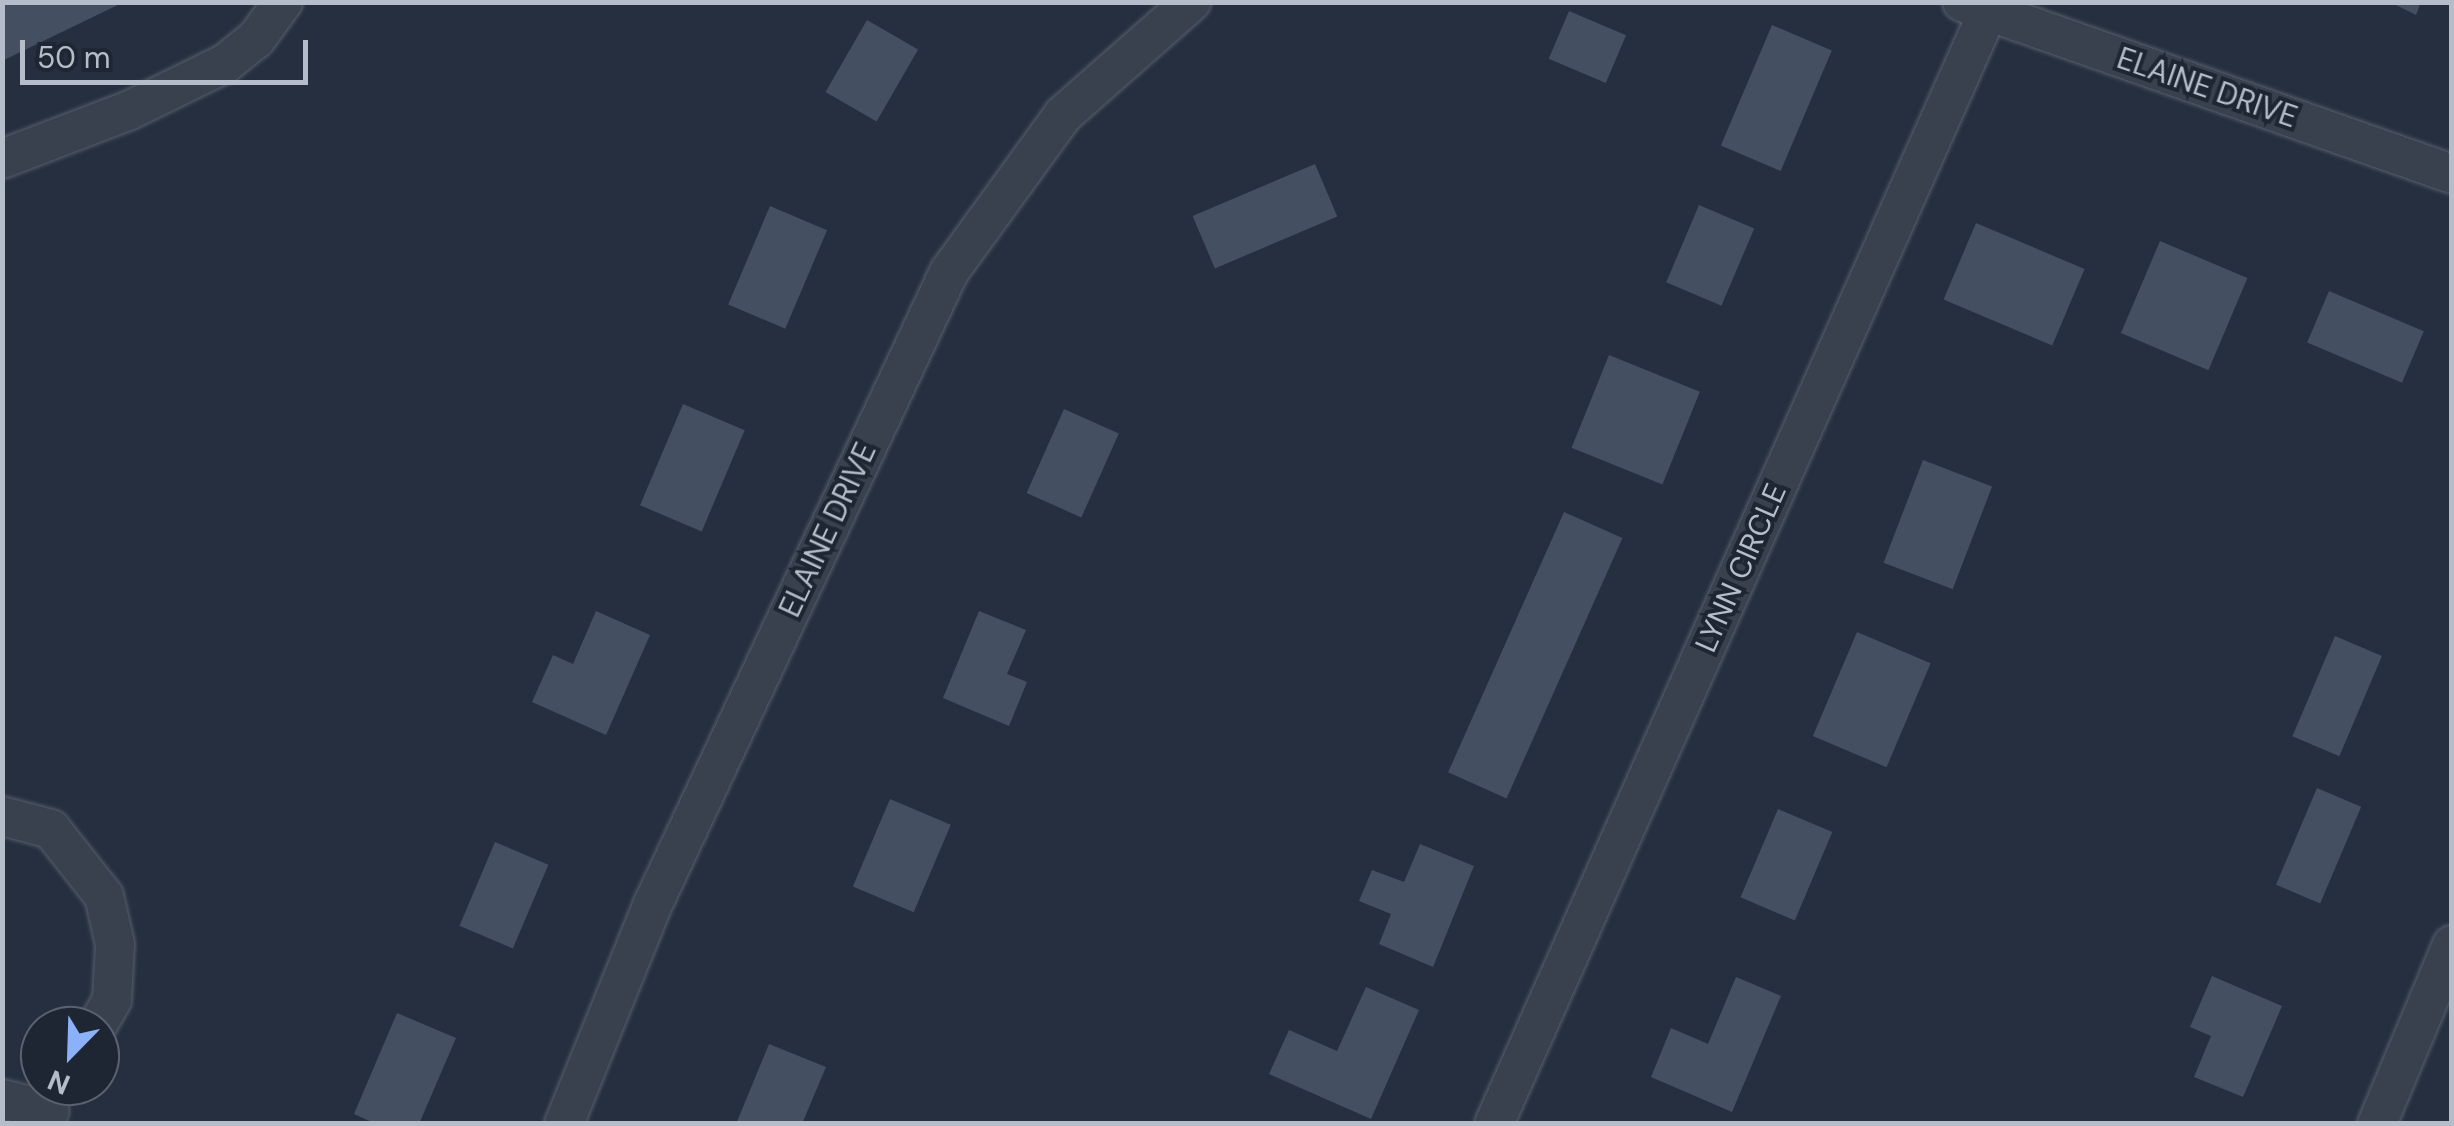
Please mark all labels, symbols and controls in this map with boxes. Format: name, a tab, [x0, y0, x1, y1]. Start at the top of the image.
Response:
scale bar	[25, 20, 312, 82]
text: 50 m	[37, 38, 111, 77]
street label: ELAINE DRIVE	[2112, 40, 2302, 136]
street label: ELAINE DRIVE	[772, 437, 884, 623]
street label: LYNN CIRCLE	[1688, 478, 1794, 658]
north arrow	[20, 1006, 120, 1106]
text: N	[42, 1061, 75, 1103]

